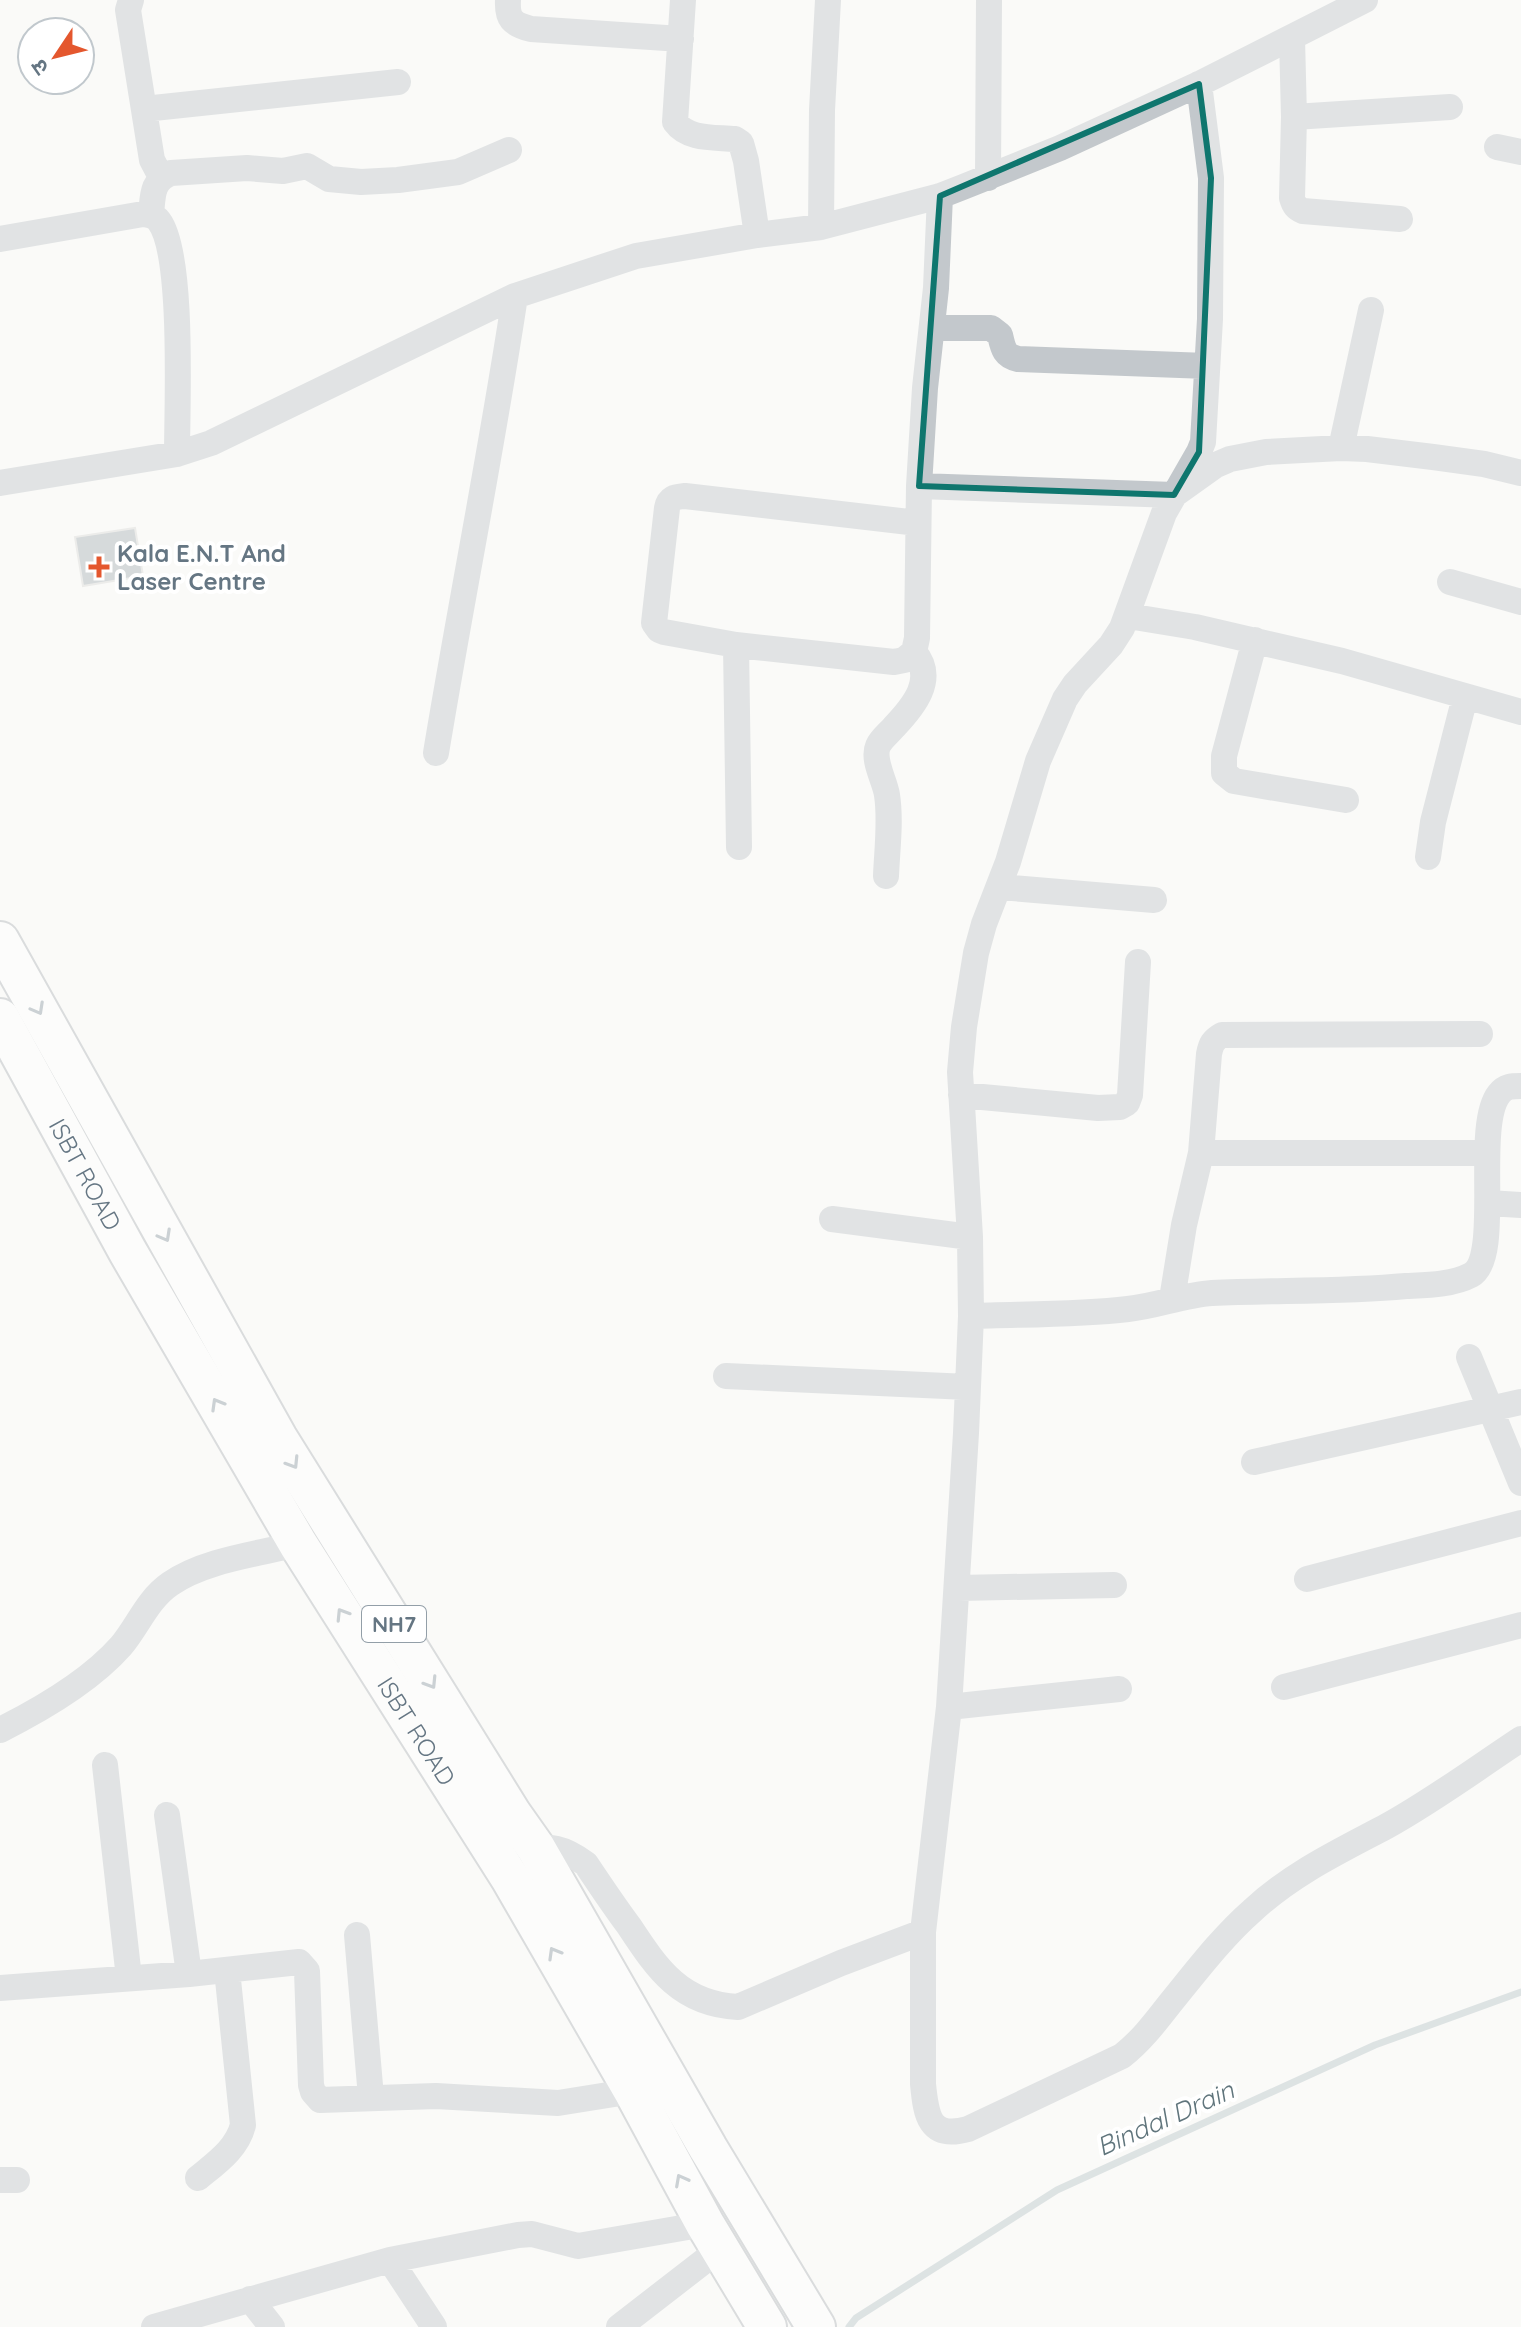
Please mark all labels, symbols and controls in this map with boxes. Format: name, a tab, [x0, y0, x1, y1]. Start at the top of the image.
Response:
north arrow	[16, 16, 96, 96]
text: उ	[24, 53, 55, 81]
place label: Kala E.N.T And Laser Centre	[117, 538, 286, 596]
marker: Kala E.N.T And Laser Centre	[88, 556, 110, 578]
one-way arrow	[28, 1001, 44, 1015]
street label: ISBT ROAD	[43, 1113, 128, 1235]
one-way arrow	[155, 1228, 171, 1242]
one-way arrow	[211, 1398, 226, 1413]
one-way arrow	[283, 1454, 299, 1469]
road number: NH7	[362, 1606, 426, 1642]
one-way arrow	[337, 1608, 352, 1622]
street label: ISBT ROAD	[371, 1671, 462, 1791]
one-way arrow	[421, 1674, 436, 1689]
one-way arrow	[548, 1947, 564, 1962]
water label: Bindal Drain	[1091, 2073, 1240, 2163]
one-way arrow	[675, 2174, 691, 2188]

